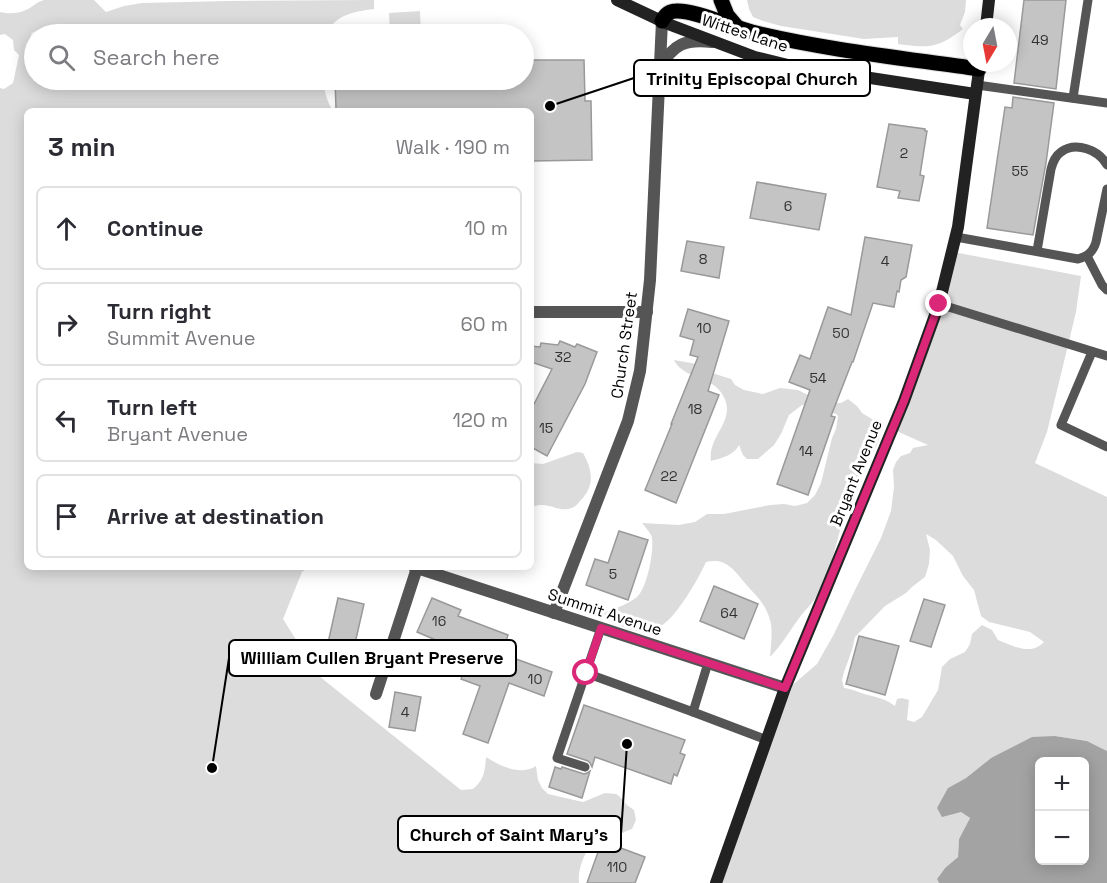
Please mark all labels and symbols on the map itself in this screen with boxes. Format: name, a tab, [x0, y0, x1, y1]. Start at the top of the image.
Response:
street label: Wittes Lane	[699, 9, 791, 57]
north arrow	[963, 18, 1017, 72]
house number: 49	[1031, 31, 1049, 49]
callout: Trinity Episcopal Church	[634, 60, 870, 96]
text: Trinity Episcopal Church	[646, 67, 858, 90]
house number: 2	[900, 144, 908, 162]
house number: 55	[1012, 162, 1028, 180]
house number: 6	[784, 197, 792, 215]
house number: 8	[699, 250, 708, 268]
house number: 4	[881, 252, 890, 270]
street label: Church Street	[606, 290, 642, 400]
route end	[925, 290, 951, 316]
house number: 10	[697, 319, 711, 337]
house number: 50	[832, 324, 850, 342]
house number: 32	[555, 348, 571, 366]
house number: 54	[809, 369, 827, 387]
house number: 18	[688, 400, 703, 418]
street label: Bryant Avenue	[825, 417, 887, 529]
house number: 15	[539, 419, 553, 437]
house number: 14	[799, 442, 814, 460]
house number: 22	[661, 467, 677, 485]
house number: 5	[609, 565, 617, 583]
street label: Summit Avenue	[545, 584, 665, 640]
house number: 64	[720, 604, 738, 622]
house number: 16	[432, 612, 446, 630]
callout: William Cullen Bryant Preserve	[229, 640, 516, 676]
text: William Cullen Bryant Preserve	[240, 646, 504, 669]
route start	[572, 659, 598, 685]
house number: 10	[528, 670, 542, 688]
house number: 4	[401, 703, 410, 721]
callout: Church of Saint Mary's	[398, 816, 621, 852]
text: Church of Saint Mary's	[410, 823, 608, 846]
house number: 110	[607, 858, 627, 876]

